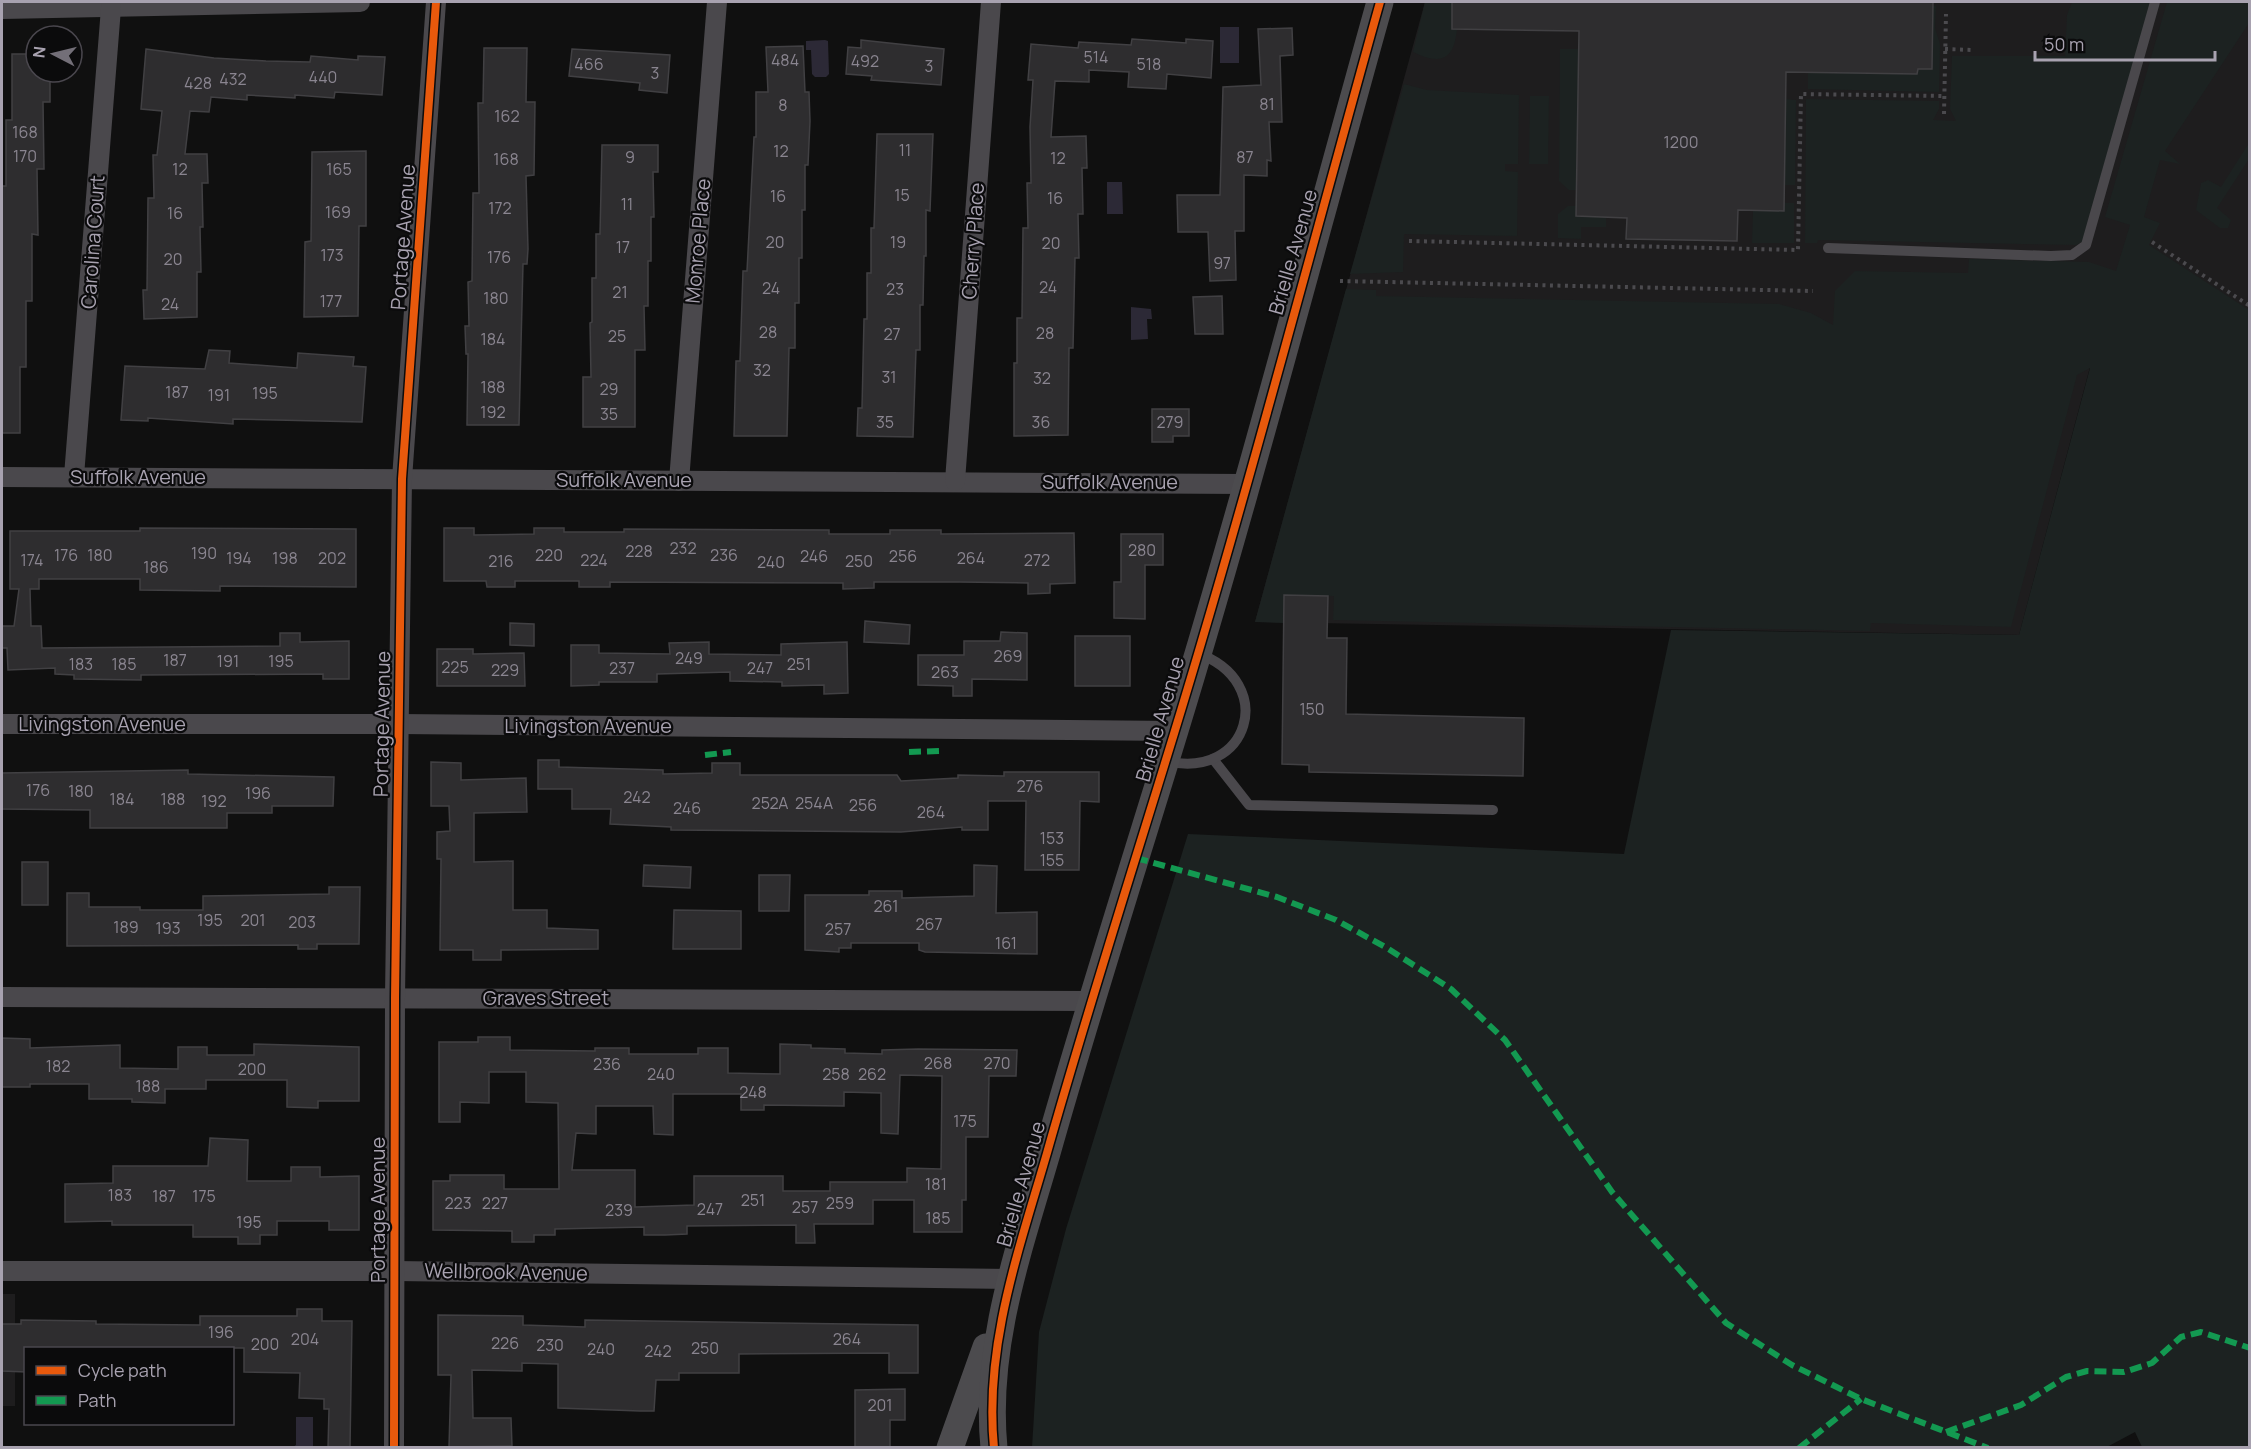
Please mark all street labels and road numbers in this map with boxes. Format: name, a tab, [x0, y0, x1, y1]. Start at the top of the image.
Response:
street label: Portage Avenue	[384, 163, 421, 311]
street label: Carolina Court	[74, 174, 111, 310]
street label: Monroe Place	[679, 177, 716, 305]
street label: Cherry Place	[955, 182, 990, 300]
street label: Brielle Avenue	[1262, 186, 1323, 318]
street label: Suffolk Avenue	[70, 463, 206, 490]
street label: Suffolk Avenue	[556, 466, 692, 493]
street label: Suffolk Avenue	[1042, 468, 1178, 495]
street label: Portage Avenue	[367, 651, 396, 797]
street label: Brielle Avenue	[1129, 653, 1190, 785]
street label: Livingston Avenue	[18, 710, 186, 737]
street label: Livingston Avenue	[504, 712, 672, 739]
street label: Graves Street	[483, 984, 609, 1011]
street label: Brielle Avenue	[990, 1118, 1051, 1250]
street label: Portage Avenue	[364, 1137, 391, 1283]
street label: Wellbrook Avenue	[424, 1257, 588, 1286]

